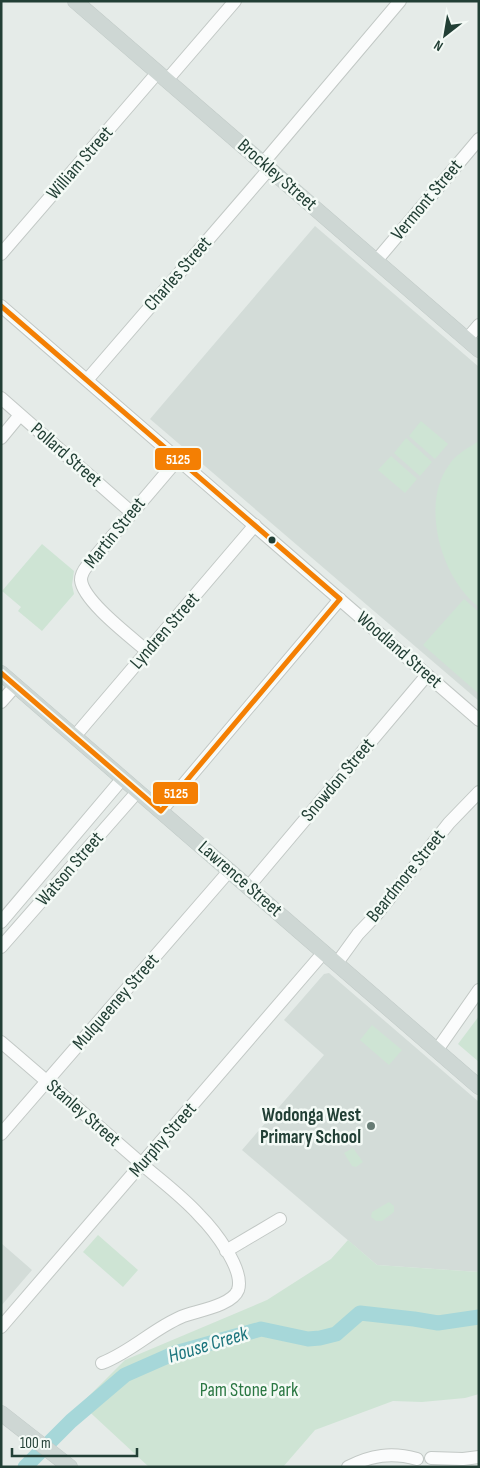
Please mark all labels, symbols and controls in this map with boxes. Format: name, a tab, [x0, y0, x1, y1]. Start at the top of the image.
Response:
north arrow	[420, 10, 470, 60]
text: N	[431, 37, 446, 55]
street label: William Street	[42, 122, 118, 204]
street label: Brockley Street	[233, 134, 322, 216]
street label: Vermont Street	[387, 155, 468, 245]
street label: Charles Street	[139, 232, 217, 316]
street label: Pollard Street	[26, 418, 106, 492]
line badge: 5125	[154, 447, 202, 471]
text: 5125	[166, 451, 190, 468]
street label: Martin Street	[79, 493, 151, 573]
unlabelled marker	[267, 535, 277, 545]
street label: Lyndren Street	[125, 588, 205, 674]
street label: Woodland Street	[352, 607, 447, 694]
street label: Snowdon Street	[296, 733, 380, 826]
line badge: 5125	[152, 781, 199, 805]
text: 5125	[164, 785, 188, 802]
street label: Beardmore Street	[362, 825, 450, 927]
street label: Watson Street	[32, 827, 109, 911]
street label: Lawrence Street	[193, 836, 287, 922]
street label: Mulqueeney Street	[68, 949, 164, 1055]
street label: Stanley Street	[41, 1075, 125, 1152]
street label: Murphy Street	[124, 1098, 202, 1182]
place label: Wodonga West Primary School	[260, 1104, 361, 1149]
marker: Wodonga West Primary School	[365, 1120, 377, 1132]
water label: House Creek	[165, 1321, 251, 1368]
park label: Pam Stone Park	[200, 1379, 299, 1402]
scale bar	[12, 1426, 138, 1458]
text: 100 m	[20, 1434, 51, 1453]

